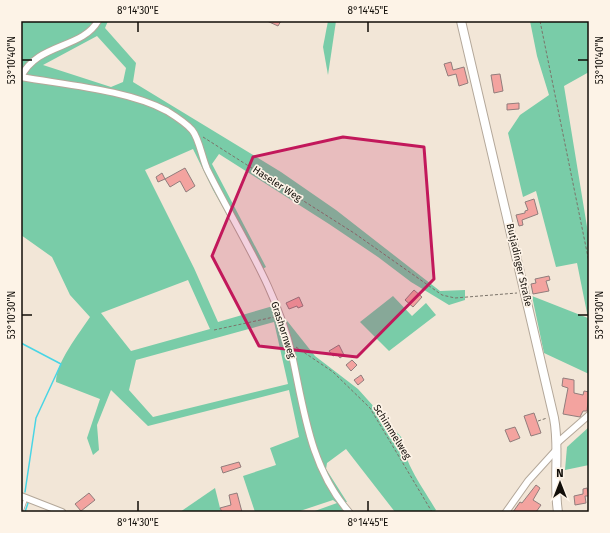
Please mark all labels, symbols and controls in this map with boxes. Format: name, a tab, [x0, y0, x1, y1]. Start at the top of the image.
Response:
text: 8°14'30"E	[117, 5, 159, 17]
text: 8°14'45"E	[348, 5, 388, 17]
text: 53°10'40"N	[6, 36, 18, 84]
text: 53°10'40"N	[594, 36, 606, 84]
street label: Haseler Weg	[250, 164, 304, 205]
street label: Butjadinger Straße	[504, 222, 534, 308]
text: 53°10'30"N	[6, 291, 18, 339]
text: 53°10'30"N	[594, 291, 606, 339]
street label: Grashornweg	[268, 300, 298, 361]
street label: Schimmelweg	[370, 402, 414, 462]
north arrow	[540, 463, 580, 503]
text: N	[556, 467, 564, 480]
text: 8°14'30"E	[117, 517, 159, 529]
text: 8°14'45"E	[348, 517, 388, 529]

